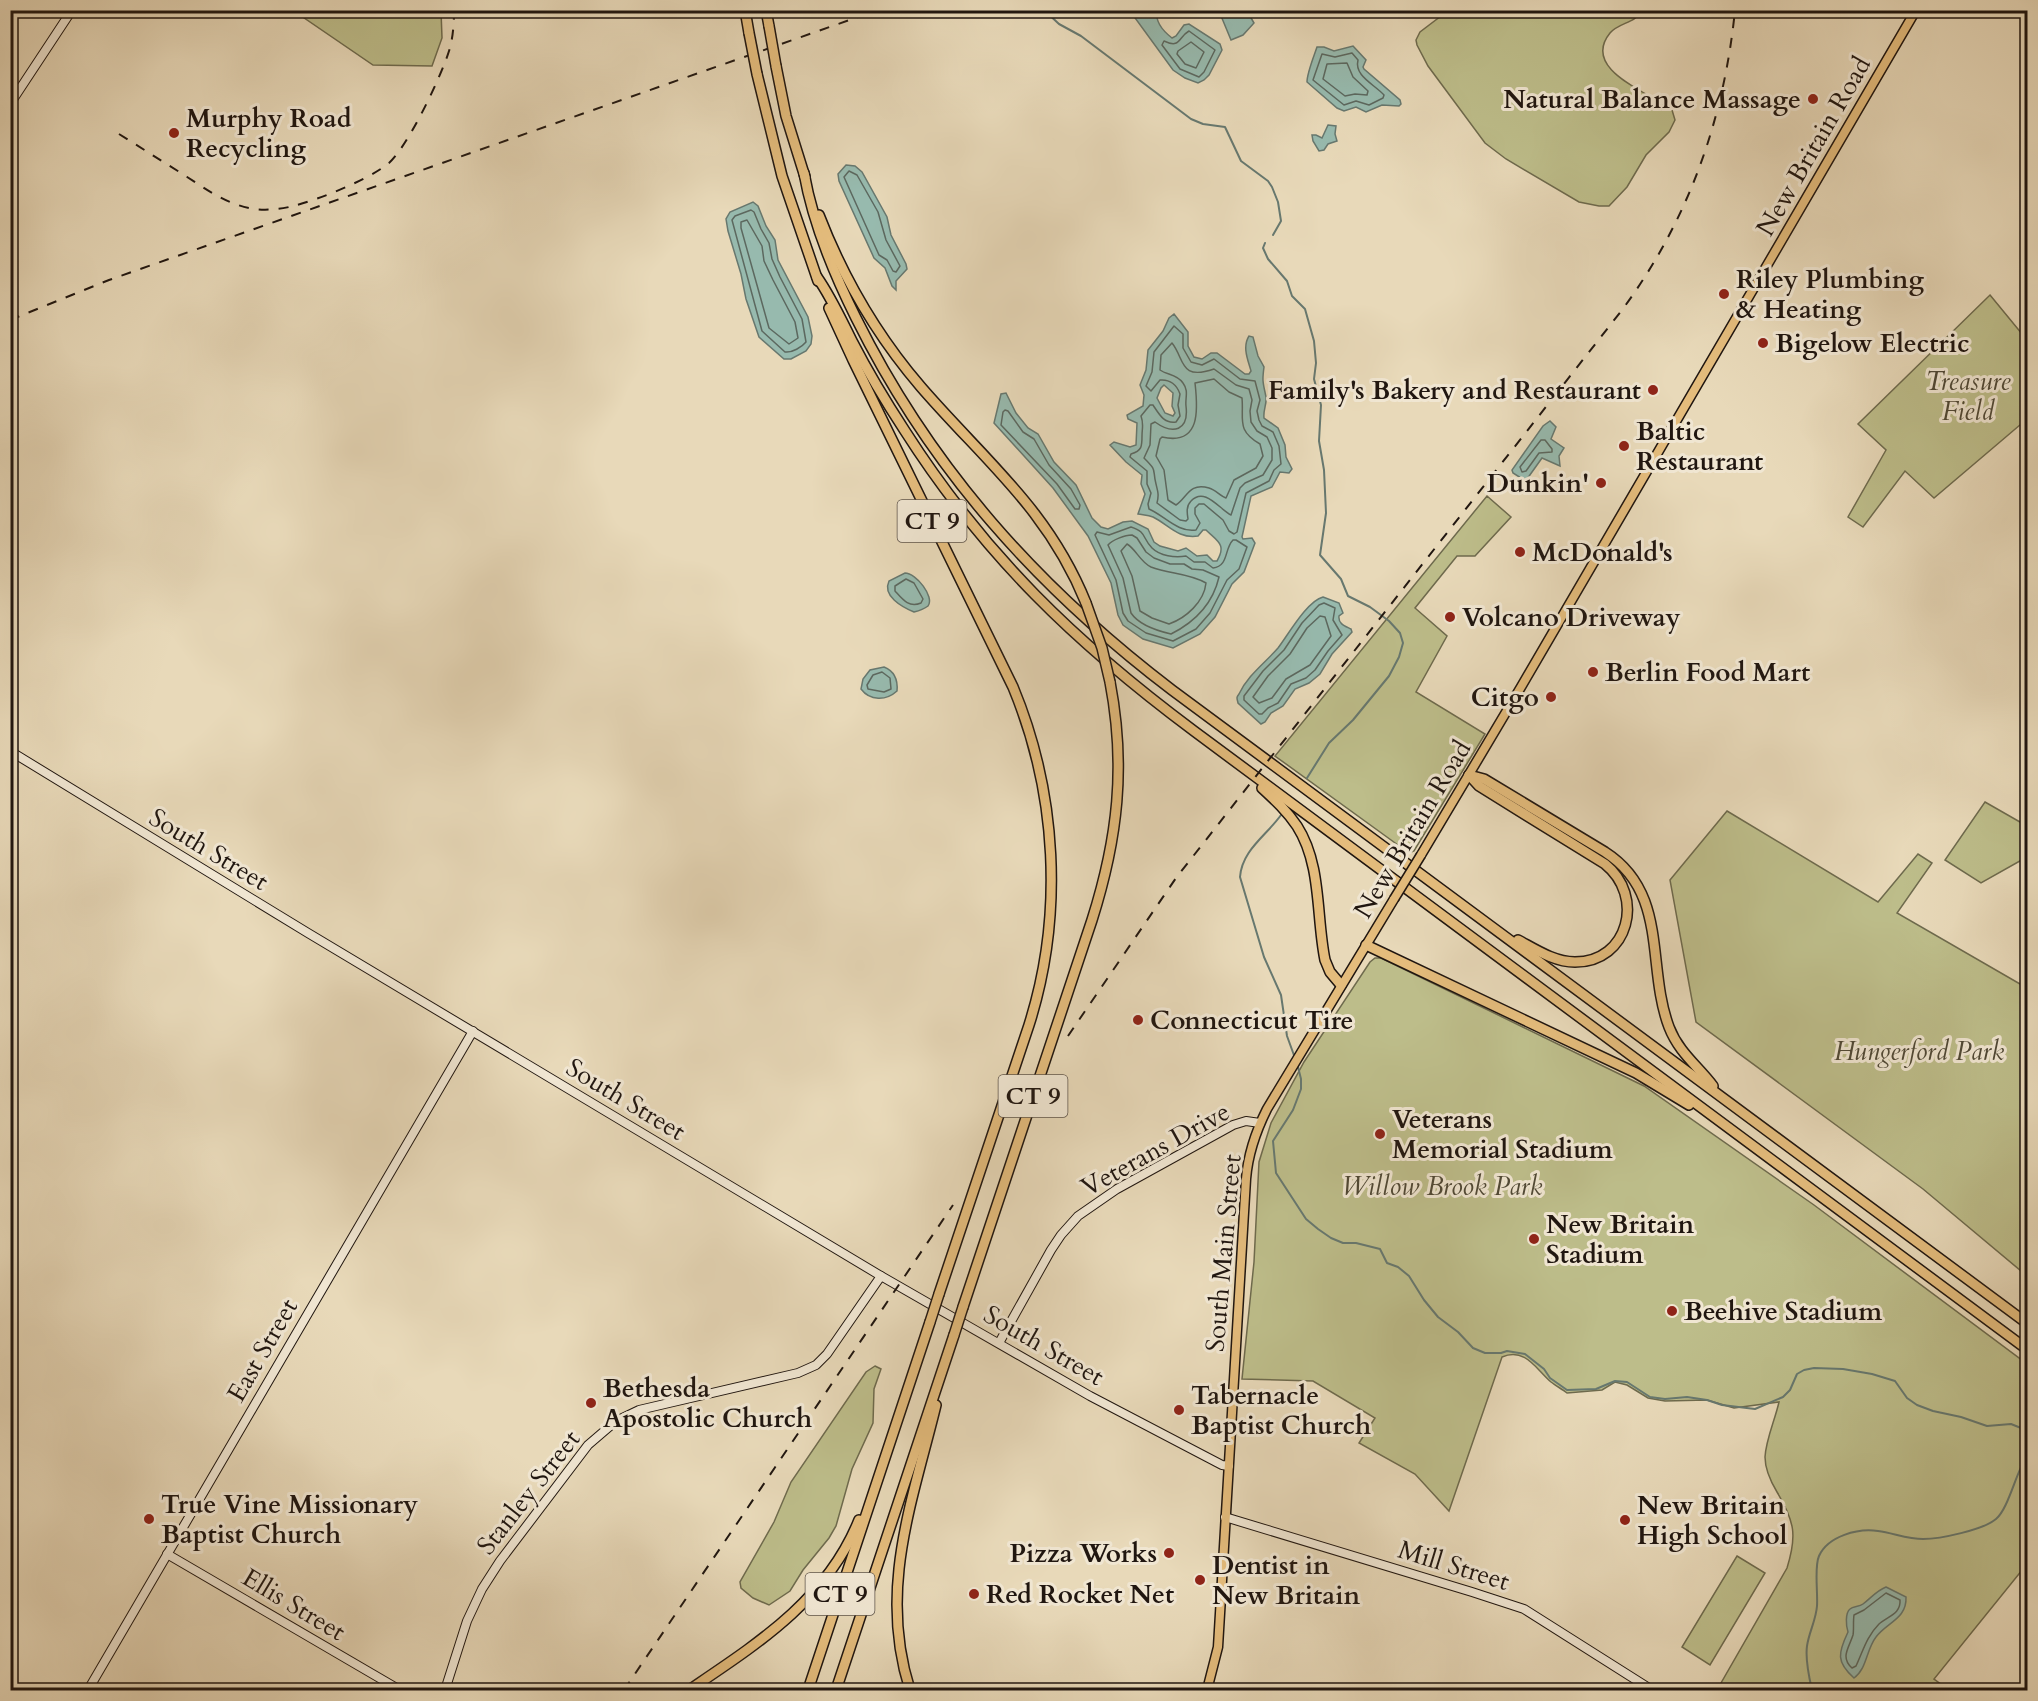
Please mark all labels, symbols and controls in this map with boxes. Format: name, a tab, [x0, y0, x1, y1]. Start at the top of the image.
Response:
street label: New Britain Road	[1748, 50, 1879, 242]
place label: Natural Balance Massage	[1503, 82, 1801, 117]
marker: Natural Balance Massage	[1806, 92, 1820, 106]
place label: Murphy Road Recycling	[186, 101, 352, 166]
marker: Murphy Road Recycling	[167, 126, 181, 140]
place label: Riley Plumbing & Heating	[1736, 262, 1925, 327]
marker: Riley Plumbing & Heating	[1717, 287, 1731, 301]
place label: Bigelow Electric	[1775, 326, 1970, 361]
marker: Bigelow Electric	[1756, 336, 1770, 350]
park label: Treasure Field	[1926, 364, 2011, 429]
place label: Family's Bakery and Restaurant	[1268, 373, 1641, 408]
marker: Family's Bakery and Restaurant	[1646, 383, 1660, 397]
place label: Baltic Restaurant	[1636, 414, 1763, 479]
marker: Baltic Restaurant	[1617, 439, 1631, 453]
place label: Dunkin'	[1487, 466, 1589, 501]
marker: Dunkin'	[1594, 476, 1608, 490]
road number: CT 9	[898, 500, 966, 542]
place label: McDonald's	[1532, 535, 1673, 570]
marker: McDonald's	[1513, 545, 1527, 559]
place label: Volcano Driveway	[1462, 600, 1681, 635]
marker: Volcano Driveway	[1443, 610, 1457, 624]
place label: Berlin Food Mart	[1605, 655, 1810, 690]
marker: Berlin Food Mart	[1586, 665, 1600, 679]
place label: Citgo	[1471, 680, 1539, 715]
marker: Citgo	[1544, 690, 1558, 704]
street label: New Britain Road	[1345, 734, 1480, 925]
street label: South Street	[143, 800, 275, 899]
place label: Connecticut Tire	[1150, 1003, 1353, 1038]
marker: Connecticut Tire	[1131, 1013, 1145, 1027]
park label: Hungerford Park	[1834, 1034, 2004, 1069]
street label: South Street	[560, 1050, 692, 1149]
road number: CT 9	[998, 1075, 1068, 1117]
street label: Veterans Drive	[1075, 1094, 1236, 1205]
place label: Veterans Memorial Stadium	[1392, 1102, 1613, 1167]
marker: Veterans Memorial Stadium	[1373, 1127, 1387, 1141]
street label: South Main Street	[1197, 1153, 1250, 1353]
park label: Willow Brook Park	[1342, 1169, 1542, 1204]
place label: New Britain Stadium	[1546, 1207, 1694, 1272]
marker: New Britain Stadium	[1527, 1232, 1541, 1246]
street label: East Street	[219, 1292, 306, 1408]
place label: Beehive Stadium	[1684, 1294, 1882, 1329]
street label: South Street	[977, 1297, 1110, 1394]
marker: Beehive Stadium	[1665, 1304, 1679, 1318]
place label: Bethesda Apostolic Church	[603, 1371, 812, 1436]
place label: Tabernacle Baptist Church	[1191, 1378, 1371, 1443]
marker: Bethesda Apostolic Church	[584, 1396, 598, 1410]
marker: Tabernacle Baptist Church	[1172, 1403, 1186, 1417]
street label: Stanley Street	[469, 1423, 588, 1562]
place label: True Vine Missionary Baptist Church	[161, 1487, 418, 1552]
place label: New Britain High School	[1637, 1488, 1788, 1553]
marker: True Vine Missionary Baptist Church	[142, 1512, 156, 1526]
marker: New Britain High School	[1618, 1513, 1632, 1527]
street label: Mill Street	[1394, 1532, 1514, 1599]
place label: Pizza Works	[1010, 1536, 1157, 1571]
marker: Pizza Works	[1162, 1546, 1176, 1560]
place label: Dentist in New Britain	[1212, 1548, 1360, 1613]
street label: Ellis Street	[236, 1560, 352, 1649]
road number: CT 9	[806, 1573, 874, 1615]
marker: Dentist in New Britain	[1193, 1573, 1207, 1587]
place label: Red Rocket Net	[986, 1577, 1174, 1612]
marker: Red Rocket Net	[967, 1587, 981, 1601]

